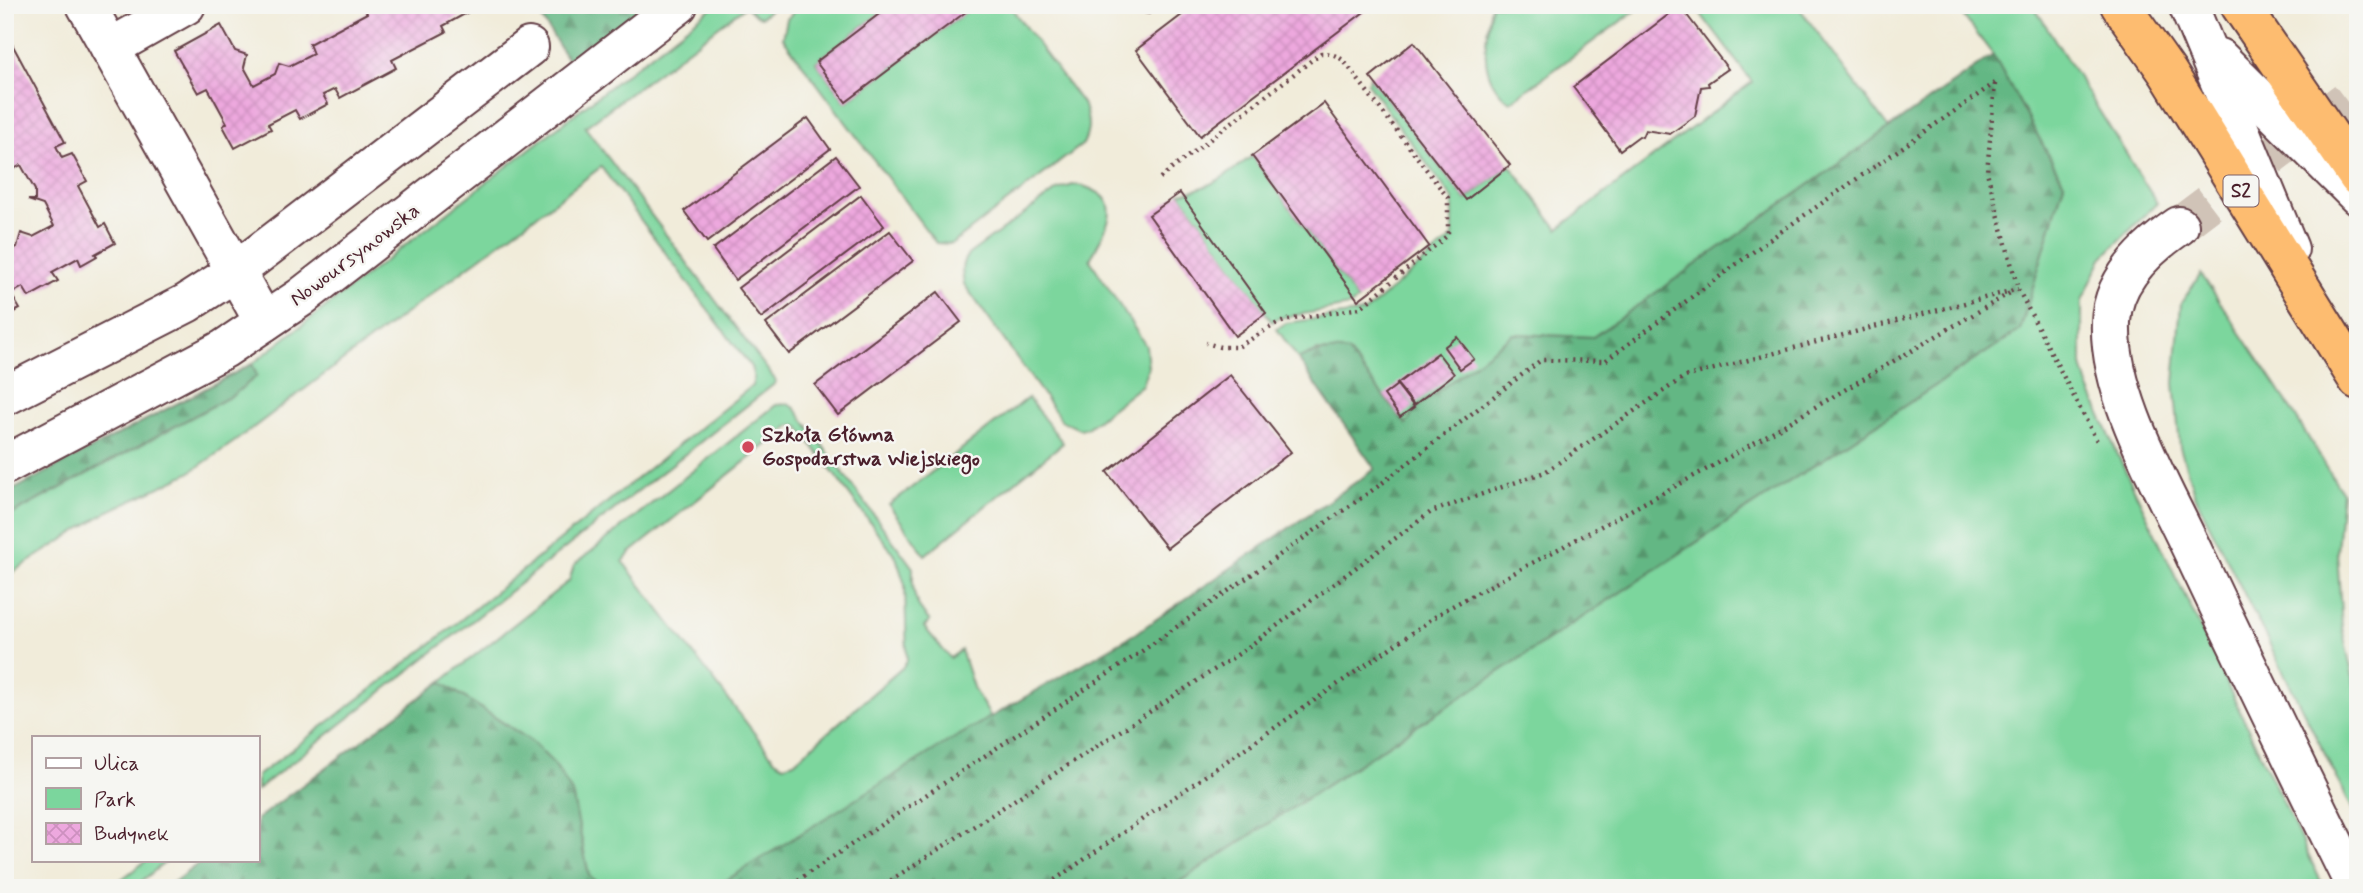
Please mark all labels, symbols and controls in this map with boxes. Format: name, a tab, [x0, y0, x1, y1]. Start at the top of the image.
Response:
road number: S2	[2224, 176, 2258, 206]
street label: Nowoursynowska	[284, 197, 426, 313]
place label: Szkoła Główna Gospodarstwa Wiejskiego	[762, 421, 980, 475]
marker: Szkoła Główna Gospodarstwa Wiejskiego	[740, 439, 756, 455]
legend	[32, 736, 259, 862]
text: Ulica	[94, 750, 139, 778]
text: Park	[94, 786, 136, 814]
text: Budynek	[94, 820, 169, 848]

